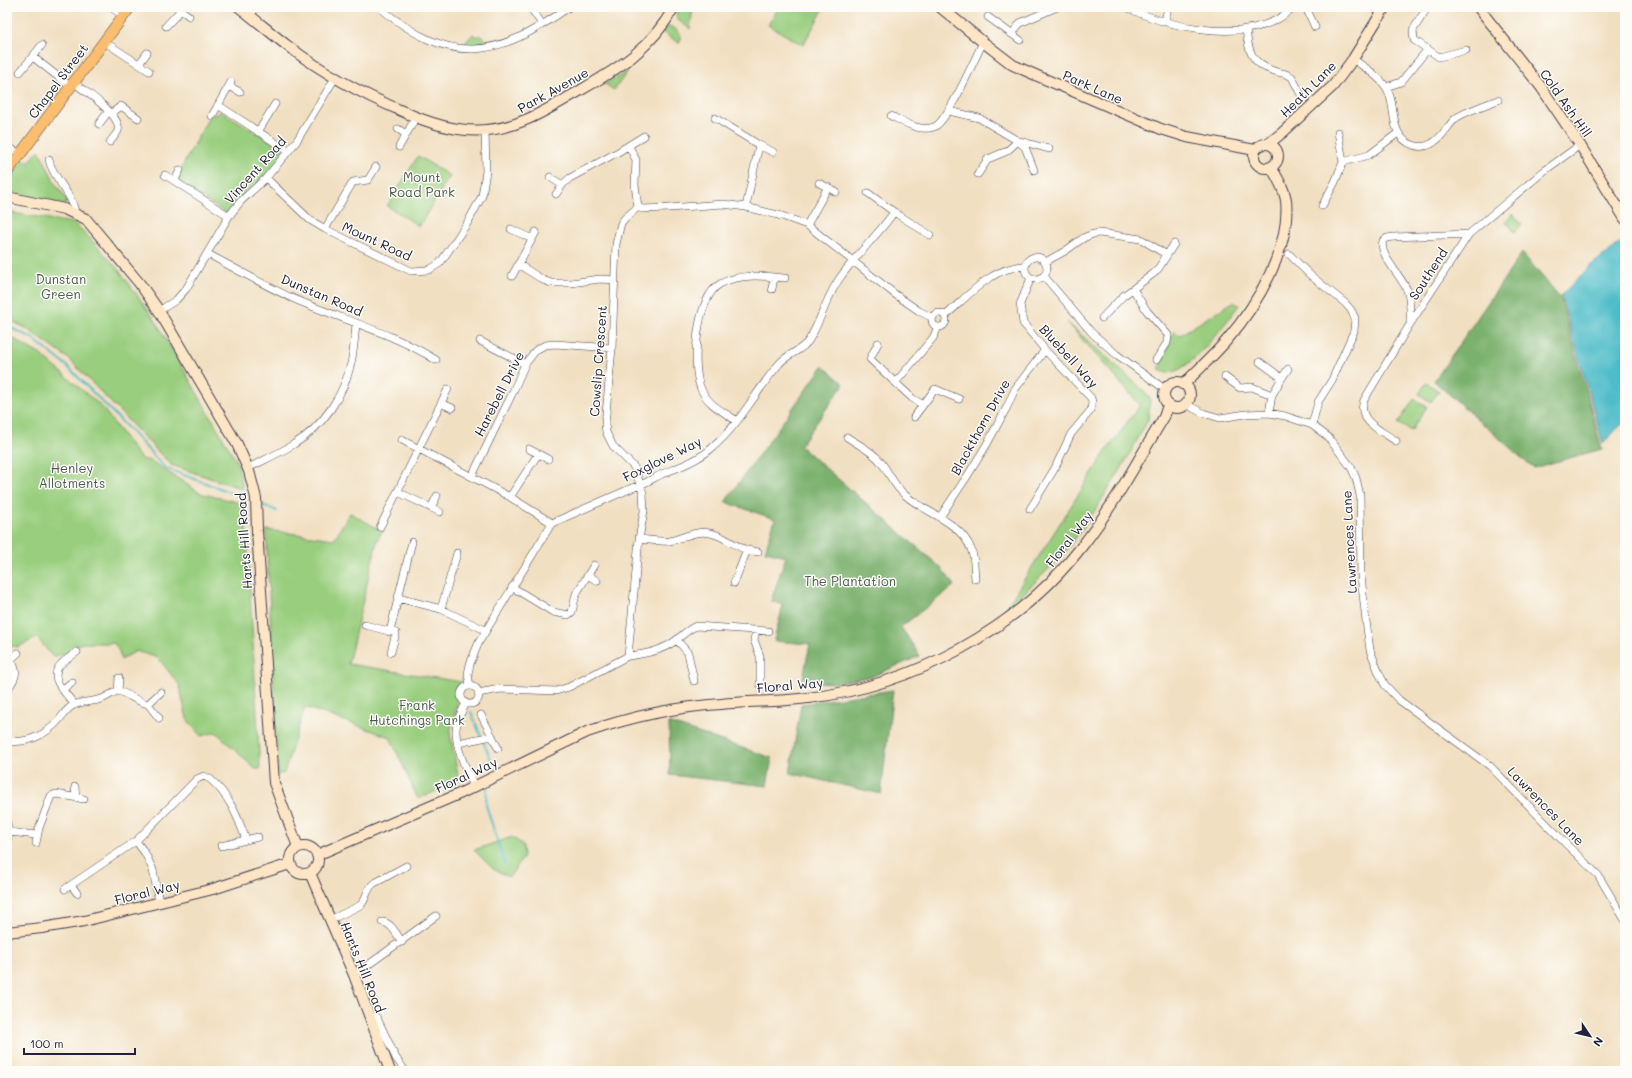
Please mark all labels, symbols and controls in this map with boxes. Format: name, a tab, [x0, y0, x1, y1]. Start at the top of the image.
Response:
street label: Chapel Street	[24, 40, 92, 122]
street label: Heath Lane	[1276, 57, 1339, 120]
street label: Park Avenue	[514, 63, 591, 116]
street label: Cold Ash Hill	[1537, 65, 1596, 140]
street label: Park Lane	[1061, 66, 1126, 107]
street label: Vincent Road	[220, 133, 289, 207]
park label: Mount Road Park	[389, 168, 455, 200]
street label: Mount Road	[340, 217, 415, 264]
street label: Southend	[1404, 244, 1451, 303]
park label: Dunstan Green	[36, 270, 86, 302]
street label: Dunstan Road	[279, 270, 366, 319]
street label: Cowslip Crescent	[585, 304, 610, 417]
street label: Bluebell Way	[1036, 320, 1103, 391]
street label: Harebell Drive	[470, 348, 527, 439]
street label: Blackthorn Drive	[946, 376, 1013, 478]
street label: Foxglove Way	[620, 432, 704, 485]
park label: Henley Allotments	[39, 459, 105, 491]
street label: Lawrences Lane	[1337, 490, 1360, 594]
street label: Harts Hill Road	[232, 492, 255, 590]
street label: Floral Way	[1041, 507, 1096, 570]
park label: The Plantation	[804, 572, 896, 589]
street label: Floral Way	[756, 673, 824, 696]
park label: Frank Hutchings Park	[369, 696, 465, 728]
street label: Floral Way	[432, 753, 500, 796]
street label: Lawrences Lane	[1504, 763, 1588, 849]
street label: Floral Way	[113, 875, 181, 908]
street label: Harts Hill Road	[338, 919, 389, 1015]
north arrow	[1570, 1016, 1610, 1056]
scale bar	[24, 1030, 135, 1056]
text: N	[1590, 1034, 1607, 1050]
text: 100 m	[30, 1035, 64, 1051]

